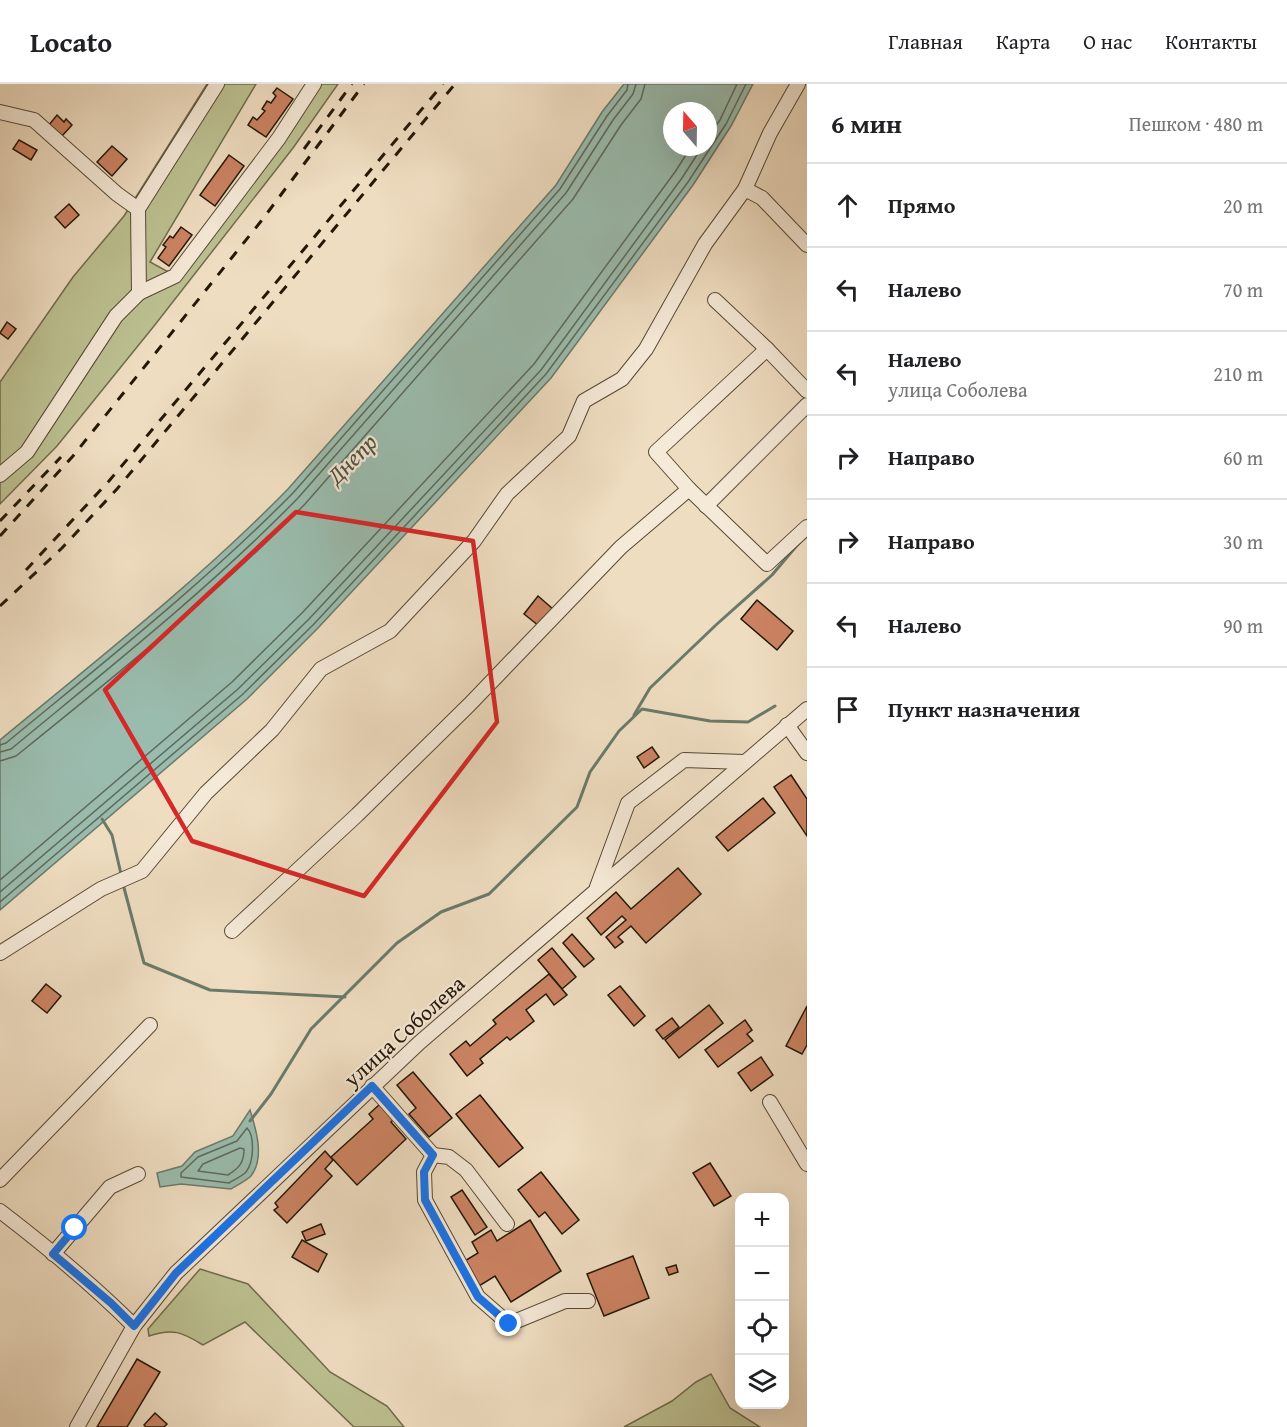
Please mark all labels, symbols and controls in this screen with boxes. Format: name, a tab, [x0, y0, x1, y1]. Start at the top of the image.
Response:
text: Locato	[30, 21, 112, 62]
text: Главная	[888, 26, 963, 57]
text: Карта	[996, 26, 1050, 57]
text: О нас	[1083, 26, 1132, 57]
text: Контакты	[1165, 26, 1257, 57]
north arrow	[663, 102, 717, 156]
text: 6 мин	[831, 104, 902, 143]
text: Пешком · 480 m	[1129, 109, 1263, 138]
icon: ahead	[831, 189, 864, 222]
text: Прямо	[888, 189, 955, 221]
text: 20 m	[1223, 191, 1263, 220]
icon: left	[831, 273, 864, 306]
text: Налево	[888, 273, 961, 305]
text: 70 m	[1223, 275, 1263, 304]
text: Налево	[888, 343, 961, 375]
icon: left	[831, 357, 864, 390]
text: 210 m	[1213, 359, 1263, 388]
text: улица Соболева	[888, 375, 1028, 404]
water label: Днепр	[317, 425, 385, 493]
icon: right	[831, 441, 864, 474]
text: Направо	[888, 441, 975, 473]
text: 60 m	[1223, 443, 1263, 472]
icon: right	[831, 525, 864, 558]
text: Направо	[888, 525, 975, 557]
text: 30 m	[1223, 527, 1263, 556]
icon: left	[831, 609, 864, 642]
text: Налево	[888, 609, 961, 641]
text: 90 m	[1223, 611, 1263, 640]
icon: arrive	[831, 693, 864, 726]
text: Пункт назначения	[888, 693, 1080, 725]
street label: улица Соболева	[335, 967, 472, 1095]
map controls	[735, 1193, 789, 1409]
button: +	[735, 1193, 789, 1247]
route start	[61, 1214, 87, 1240]
button: −	[735, 1247, 789, 1301]
button: locate	[735, 1301, 789, 1355]
route end	[495, 1310, 521, 1336]
button: layers	[735, 1355, 789, 1409]

